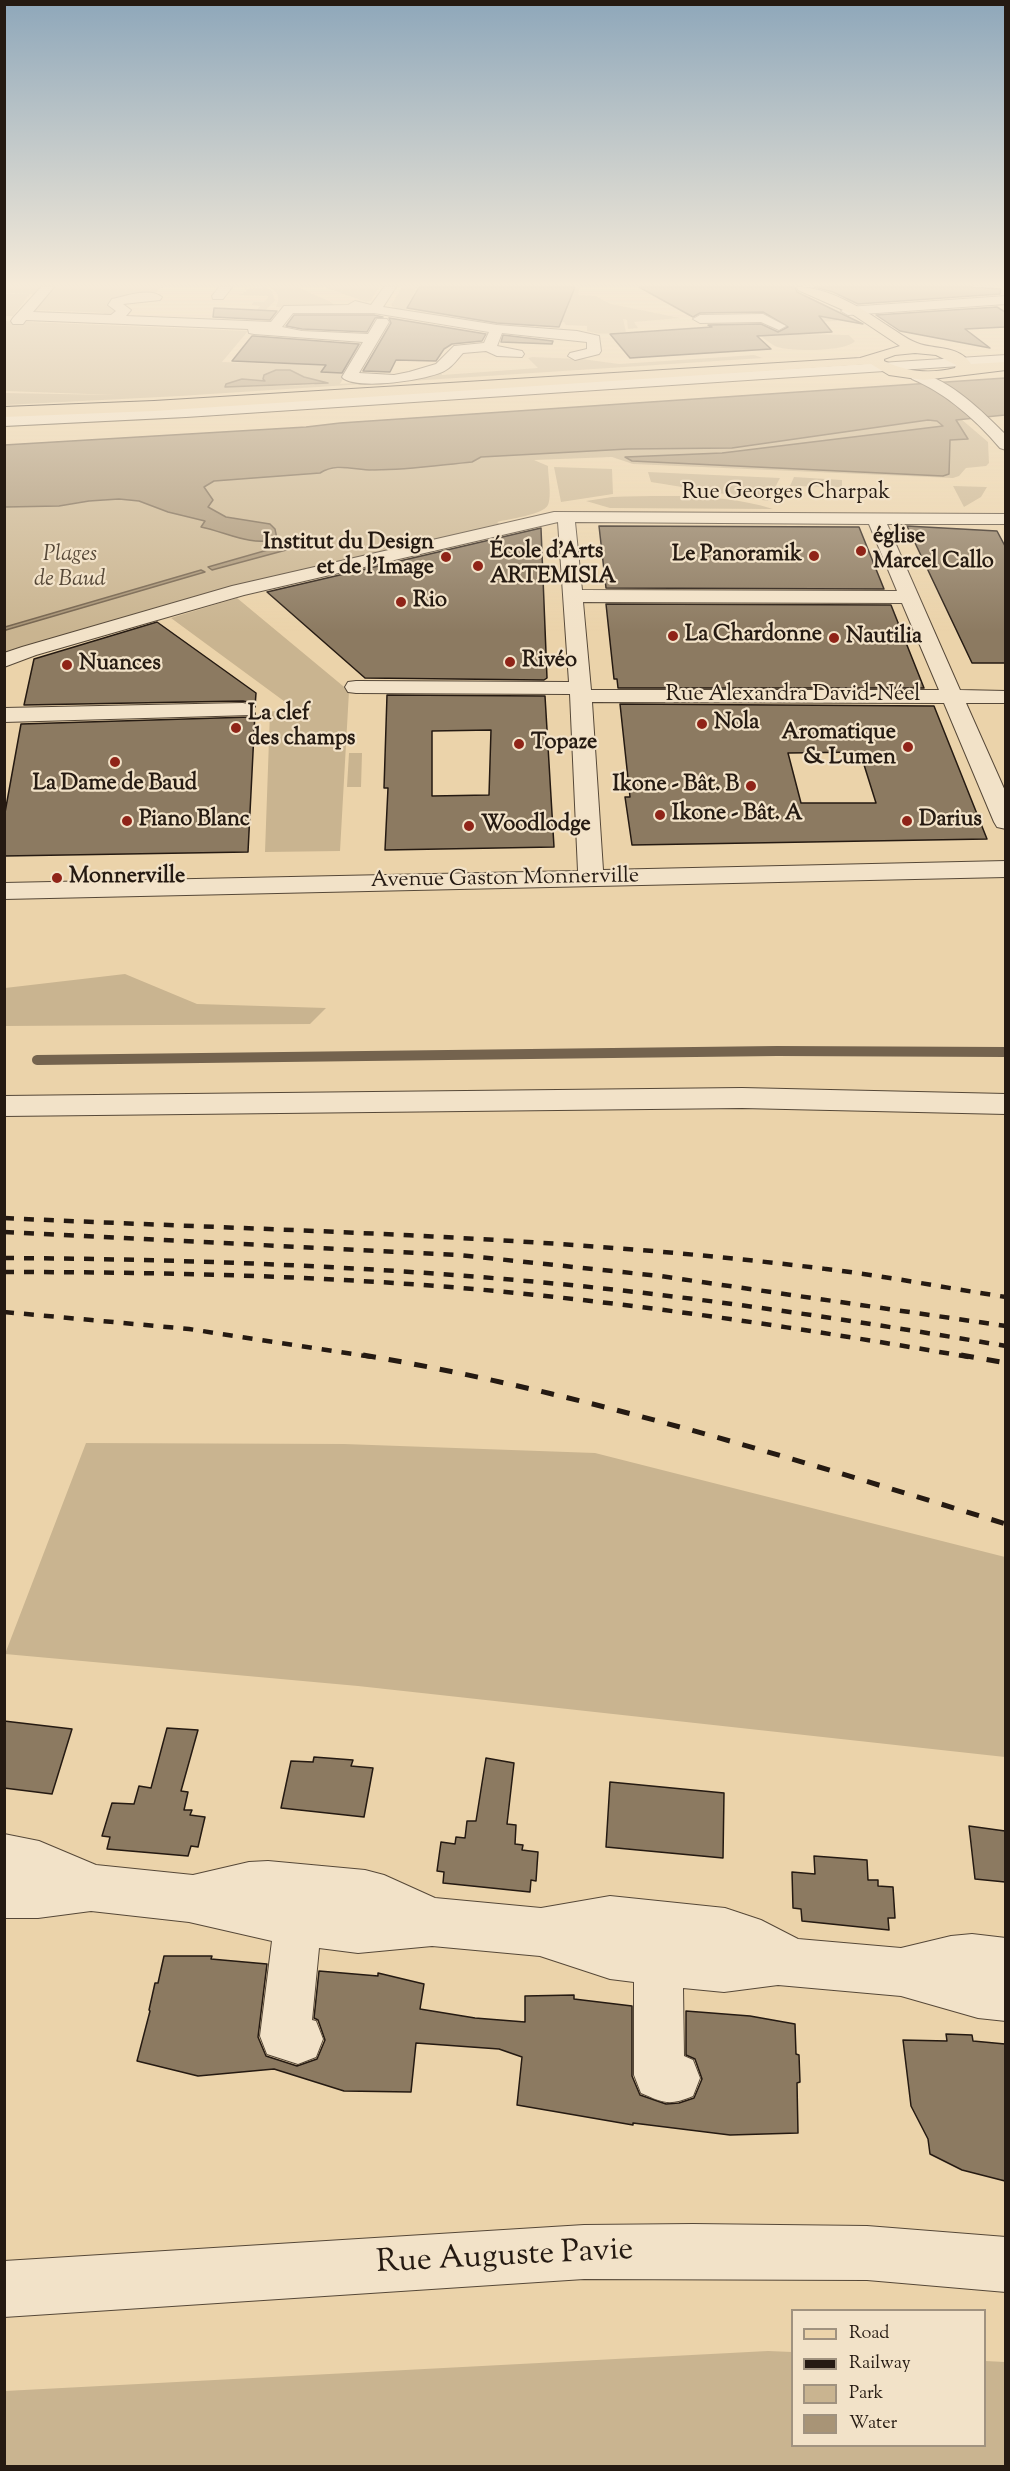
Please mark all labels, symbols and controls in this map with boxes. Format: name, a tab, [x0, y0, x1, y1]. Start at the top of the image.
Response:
street label: Rue Georges Charpak	[682, 481, 890, 507]
place label: église Marcel Callo	[873, 525, 994, 576]
place label: Institut du Design et de l'Image	[263, 531, 434, 582]
place label: École d'Arts ARTEMISIA	[490, 540, 616, 592]
park label: Plages de Baud	[34, 543, 106, 594]
place label: Le Panoramik	[672, 543, 802, 569]
marker: église Marcel Callo	[854, 544, 868, 558]
marker: Le Panoramik	[807, 549, 821, 563]
marker: Institut du Design et de l'Image	[439, 550, 453, 564]
marker: École d'Arts ARTEMISIA	[471, 559, 485, 573]
place label: Rio	[413, 589, 447, 615]
marker: Rio	[394, 595, 408, 609]
place label: La Chardonne	[685, 623, 822, 649]
place label: Nautilia	[846, 625, 922, 651]
marker: La Chardonne	[666, 629, 680, 643]
marker: Nautilia	[827, 631, 841, 645]
place label: Rivéo	[522, 649, 577, 675]
place label: Nuances	[79, 652, 161, 678]
marker: Rivéo	[503, 655, 517, 669]
marker: Nuances	[60, 658, 74, 672]
street label: Rue Alexandra David-Néel	[666, 683, 920, 709]
place label: La clef des champs	[248, 702, 356, 754]
place label: Nola	[714, 711, 759, 737]
marker: Nola	[695, 717, 709, 731]
marker: La clef des champs	[229, 721, 243, 735]
place label: Aromatique & Lumen	[782, 721, 896, 772]
place label: Topaze	[531, 731, 597, 757]
marker: Topaze	[512, 737, 526, 751]
marker: Aromatique & Lumen	[901, 740, 915, 754]
marker: La Dame de Baud	[108, 755, 122, 769]
place label: La Dame de Baud	[33, 772, 197, 798]
place label: Ikone - Bât. B	[612, 773, 739, 799]
marker: Ikone - Bât. B	[744, 779, 758, 793]
place label: Ikone - Bât. A	[672, 802, 803, 828]
place label: Piano Blanc	[139, 808, 250, 834]
marker: Ikone - Bât. A	[653, 808, 667, 822]
place label: Darius	[919, 808, 982, 834]
place label: Woodlodge	[481, 813, 591, 839]
marker: Piano Blanc	[120, 814, 134, 828]
marker: Darius	[900, 814, 914, 828]
marker: Woodlodge	[462, 819, 476, 833]
street label: Avenue Gaston Monnerville	[371, 864, 639, 896]
place label: Monnerville	[69, 865, 185, 891]
marker: Monnerville	[50, 871, 64, 885]
street label: Rue Auguste Pavie	[376, 2233, 634, 2285]
legend	[791, 2309, 986, 2447]
text: Road	[849, 2321, 889, 2347]
text: Railway	[849, 2351, 911, 2377]
text: Park	[849, 2381, 883, 2407]
text: Water	[849, 2411, 897, 2437]

